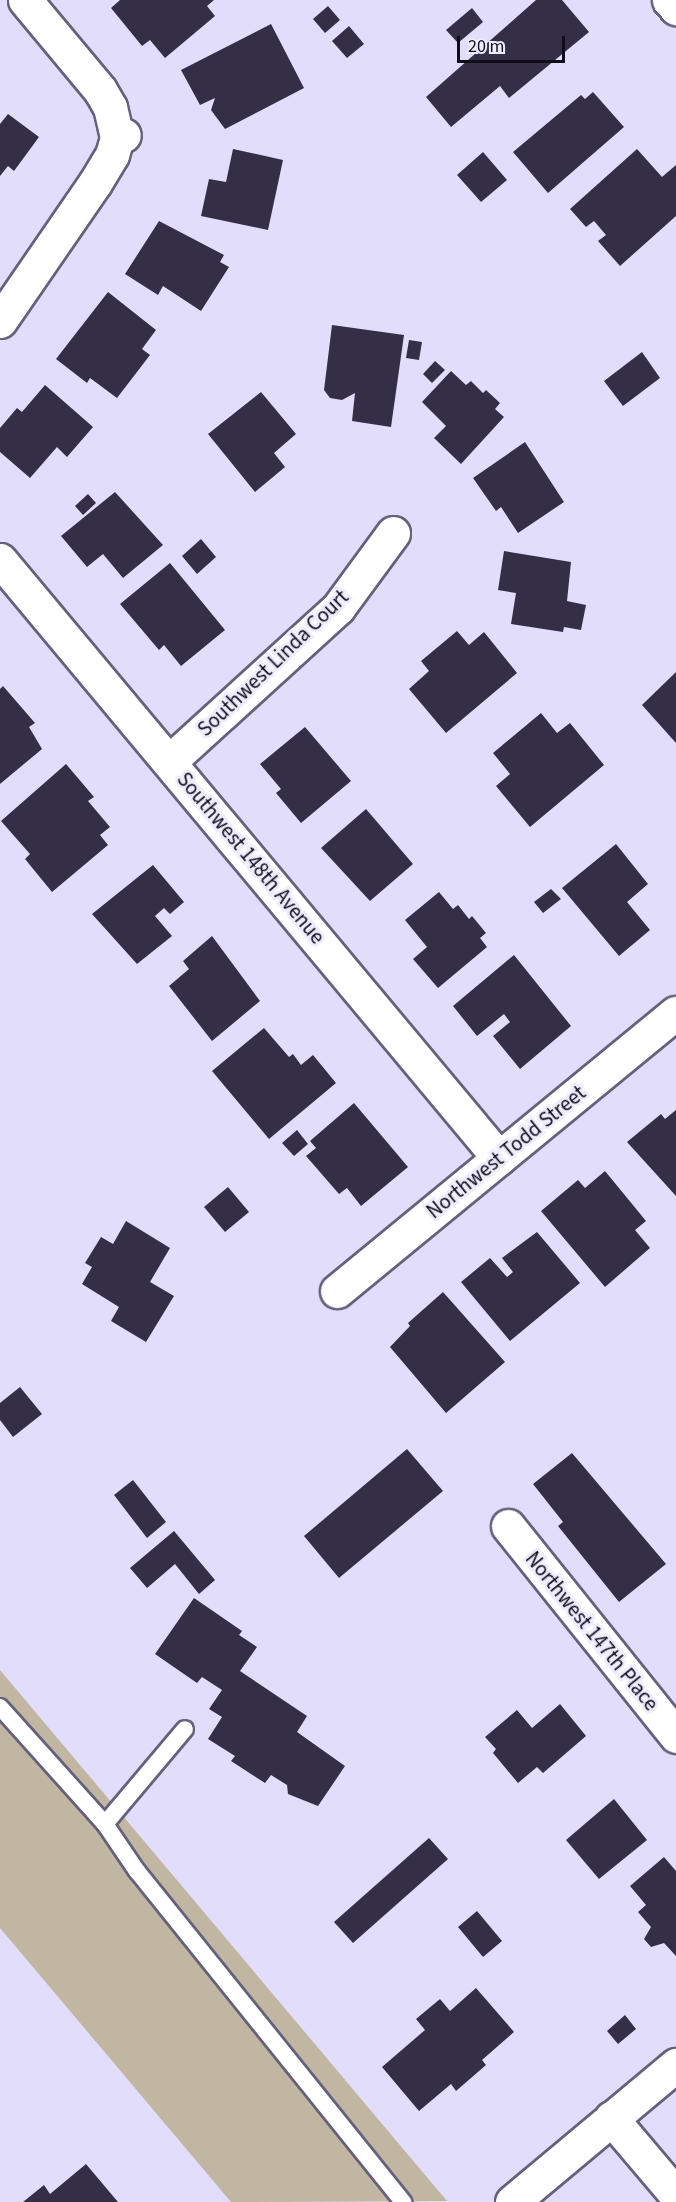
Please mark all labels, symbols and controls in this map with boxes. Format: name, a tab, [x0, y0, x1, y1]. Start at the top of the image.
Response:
scale bar	[460, 24, 568, 62]
text: 20 m	[468, 34, 504, 59]
street label: Southwest Linda Court	[192, 584, 354, 742]
street label: Southwest 148th Avenue	[172, 767, 330, 949]
street label: Northwest Todd Street	[421, 1080, 591, 1224]
street label: Northwest 147th Place	[520, 1546, 664, 1716]

